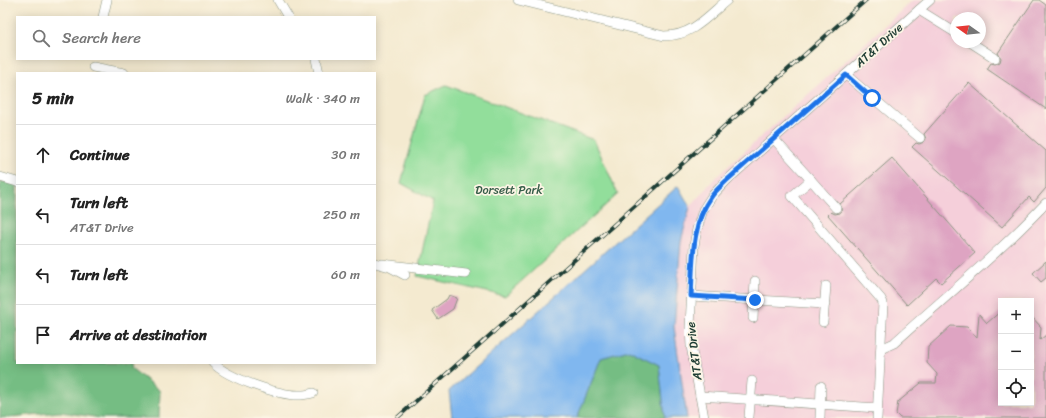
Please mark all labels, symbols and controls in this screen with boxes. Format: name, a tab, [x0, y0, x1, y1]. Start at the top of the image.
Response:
north arrow	[950, 12, 986, 48]
search box	[16, 16, 376, 60]
street label: AT&T Drive	[849, 17, 908, 74]
text: Search here	[62, 25, 141, 51]
icon: search	[30, 27, 52, 49]
text: 5 min	[32, 83, 74, 113]
text: Walk · 340 m	[286, 87, 360, 110]
route start	[863, 89, 881, 107]
text: Continue	[70, 142, 130, 168]
text: 30 m	[331, 143, 360, 166]
icon: ahead	[32, 144, 54, 166]
park label: Dorsett Park	[475, 179, 543, 201]
text: Turn left	[70, 190, 128, 216]
text: 250 m	[323, 203, 360, 226]
icon: left	[32, 204, 54, 226]
text: AT&T Drive	[70, 216, 134, 239]
text: Turn left	[70, 262, 128, 288]
text: 60 m	[331, 263, 360, 286]
icon: left	[32, 264, 54, 286]
route end	[746, 291, 764, 309]
map controls	[998, 298, 1034, 406]
button: +	[998, 298, 1034, 334]
street label: AT&T Drive	[679, 320, 709, 383]
text: Arrive at destination	[70, 322, 207, 348]
icon: arrive	[32, 324, 54, 346]
button: −	[998, 334, 1034, 370]
button: locate	[998, 370, 1034, 406]

